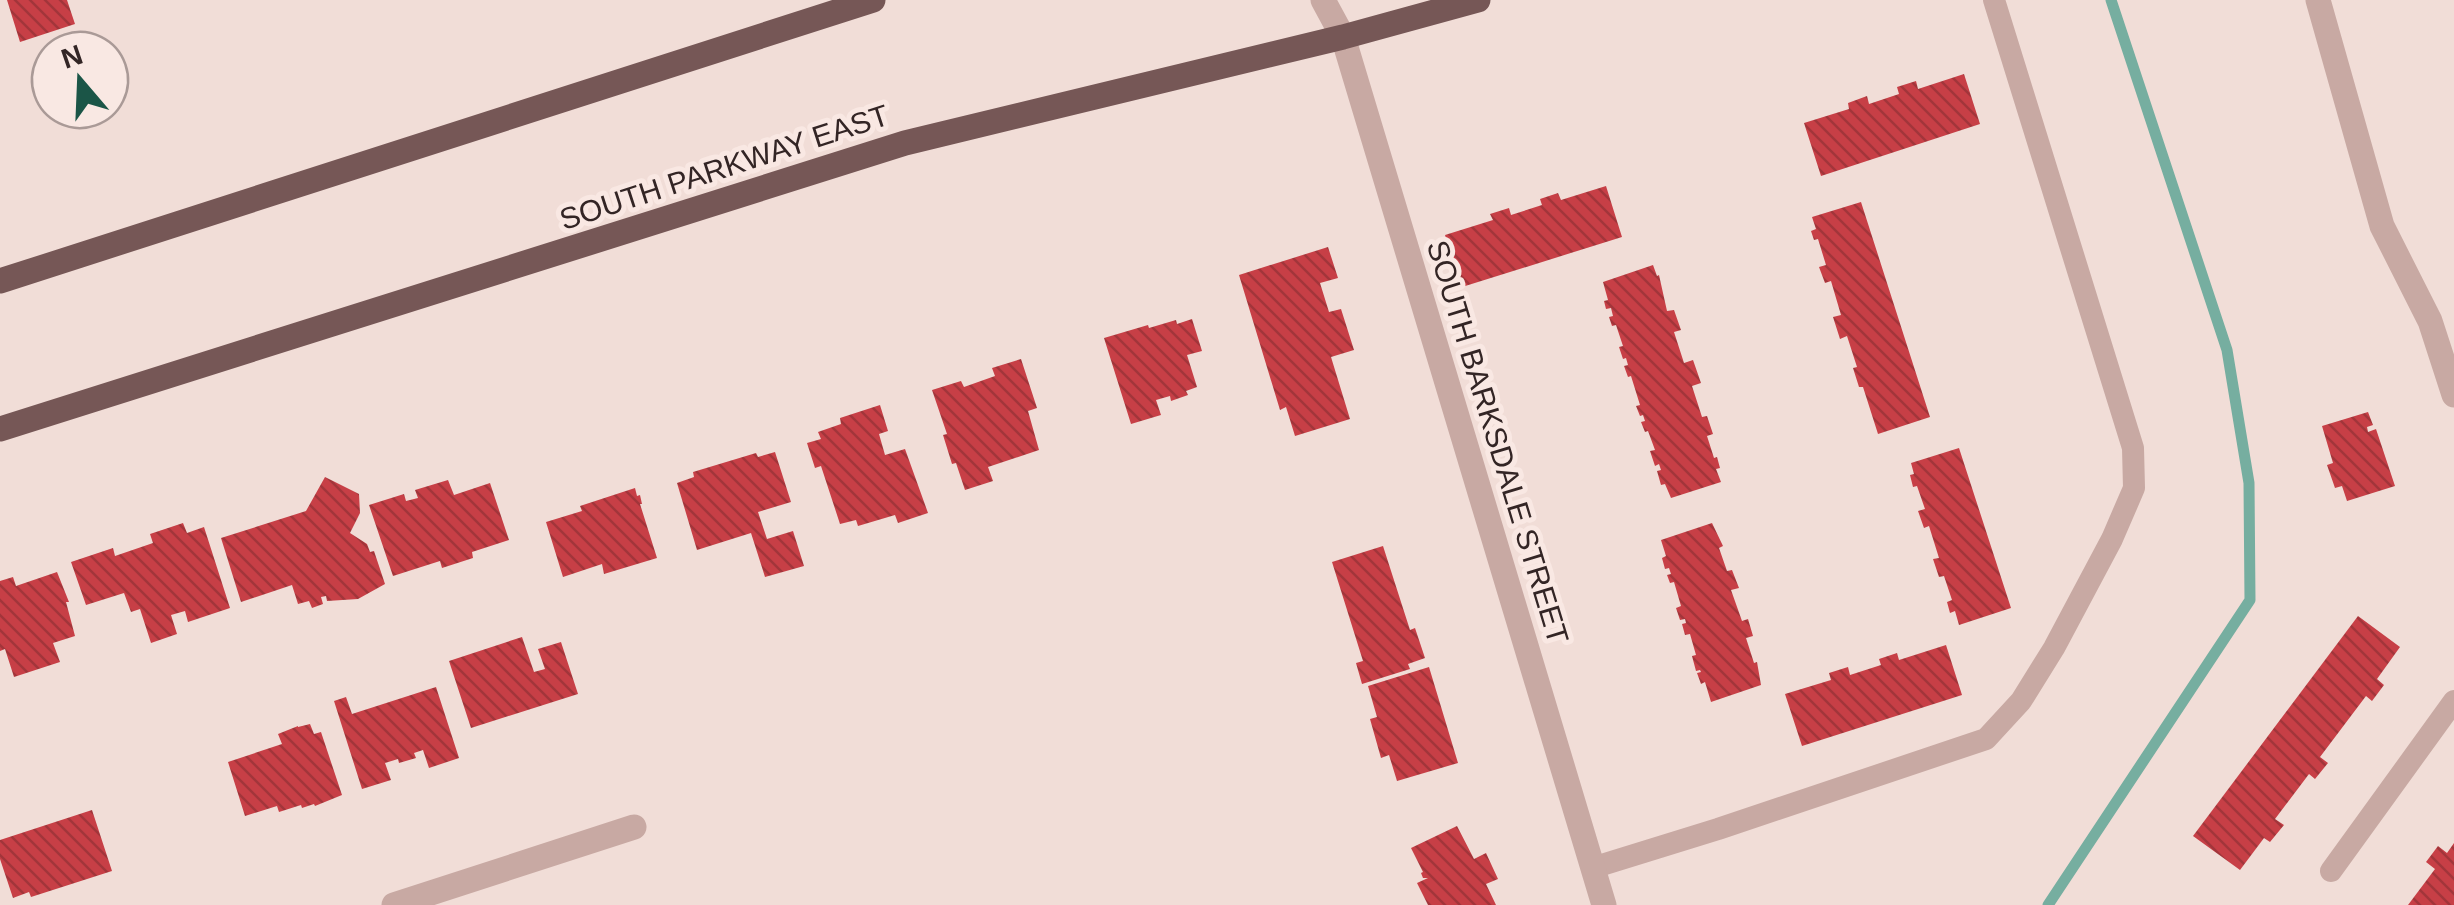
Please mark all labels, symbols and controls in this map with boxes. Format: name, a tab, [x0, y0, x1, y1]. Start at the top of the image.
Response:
north arrow	[30, 30, 130, 130]
text: N	[57, 39, 87, 75]
street label: SOUTH PARKWAY EAST	[555, 98, 893, 236]
street label: SOUTH BARKSDALE STREET	[1421, 236, 1575, 648]

